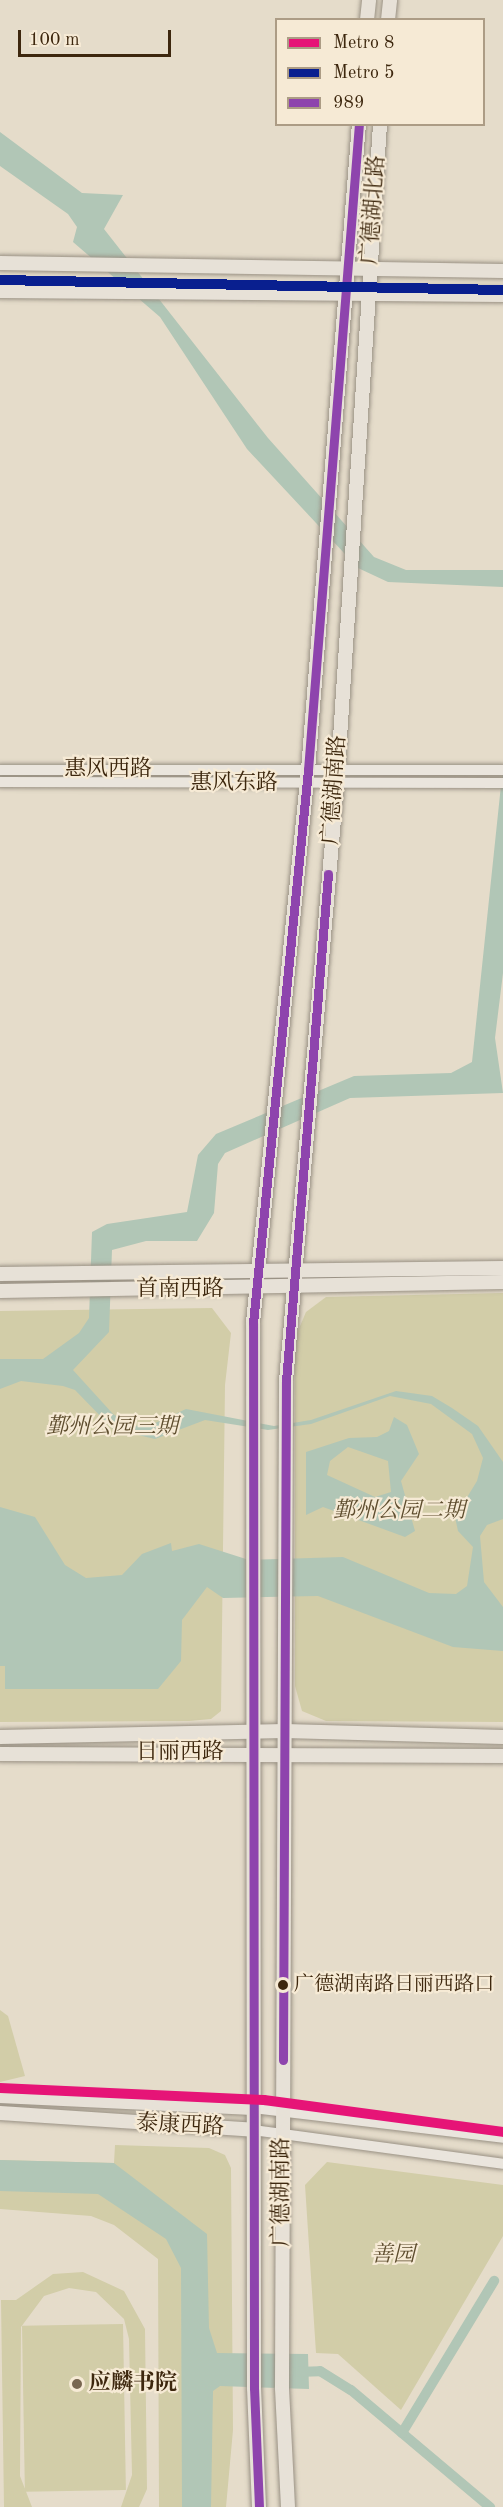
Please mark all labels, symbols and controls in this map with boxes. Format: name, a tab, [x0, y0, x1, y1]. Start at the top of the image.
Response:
scale bar	[21, 18, 174, 56]
legend	[275, 18, 485, 126]
text: 100 m	[29, 31, 80, 49]
text: Metro 8	[333, 34, 394, 52]
text: Metro 5	[333, 64, 394, 82]
text: 989	[333, 94, 364, 112]
street label: 广德湖北路	[357, 154, 391, 266]
street label: 广德湖南路	[318, 734, 352, 846]
street label: 惠风西路	[64, 757, 152, 783]
street label: 惠风东路	[190, 771, 278, 797]
street label: 首南西路	[136, 1277, 224, 1303]
park label: 鄞州公园三期	[46, 1415, 178, 1441]
park label: 鄞州公园二期	[333, 1499, 465, 1525]
street label: 日丽西路	[136, 1740, 224, 1766]
place label: 广德湖南路日丽西路口	[294, 1973, 494, 1997]
marker: 广德湖南路日丽西路口	[277, 1979, 289, 1991]
street label: 泰康西路	[135, 2111, 225, 2141]
street label: 广德湖南路	[269, 2137, 295, 2247]
park label: 善园	[371, 2243, 415, 2269]
place label: 应麟书院	[89, 2371, 177, 2397]
marker: 应麟书院	[70, 2377, 84, 2391]

